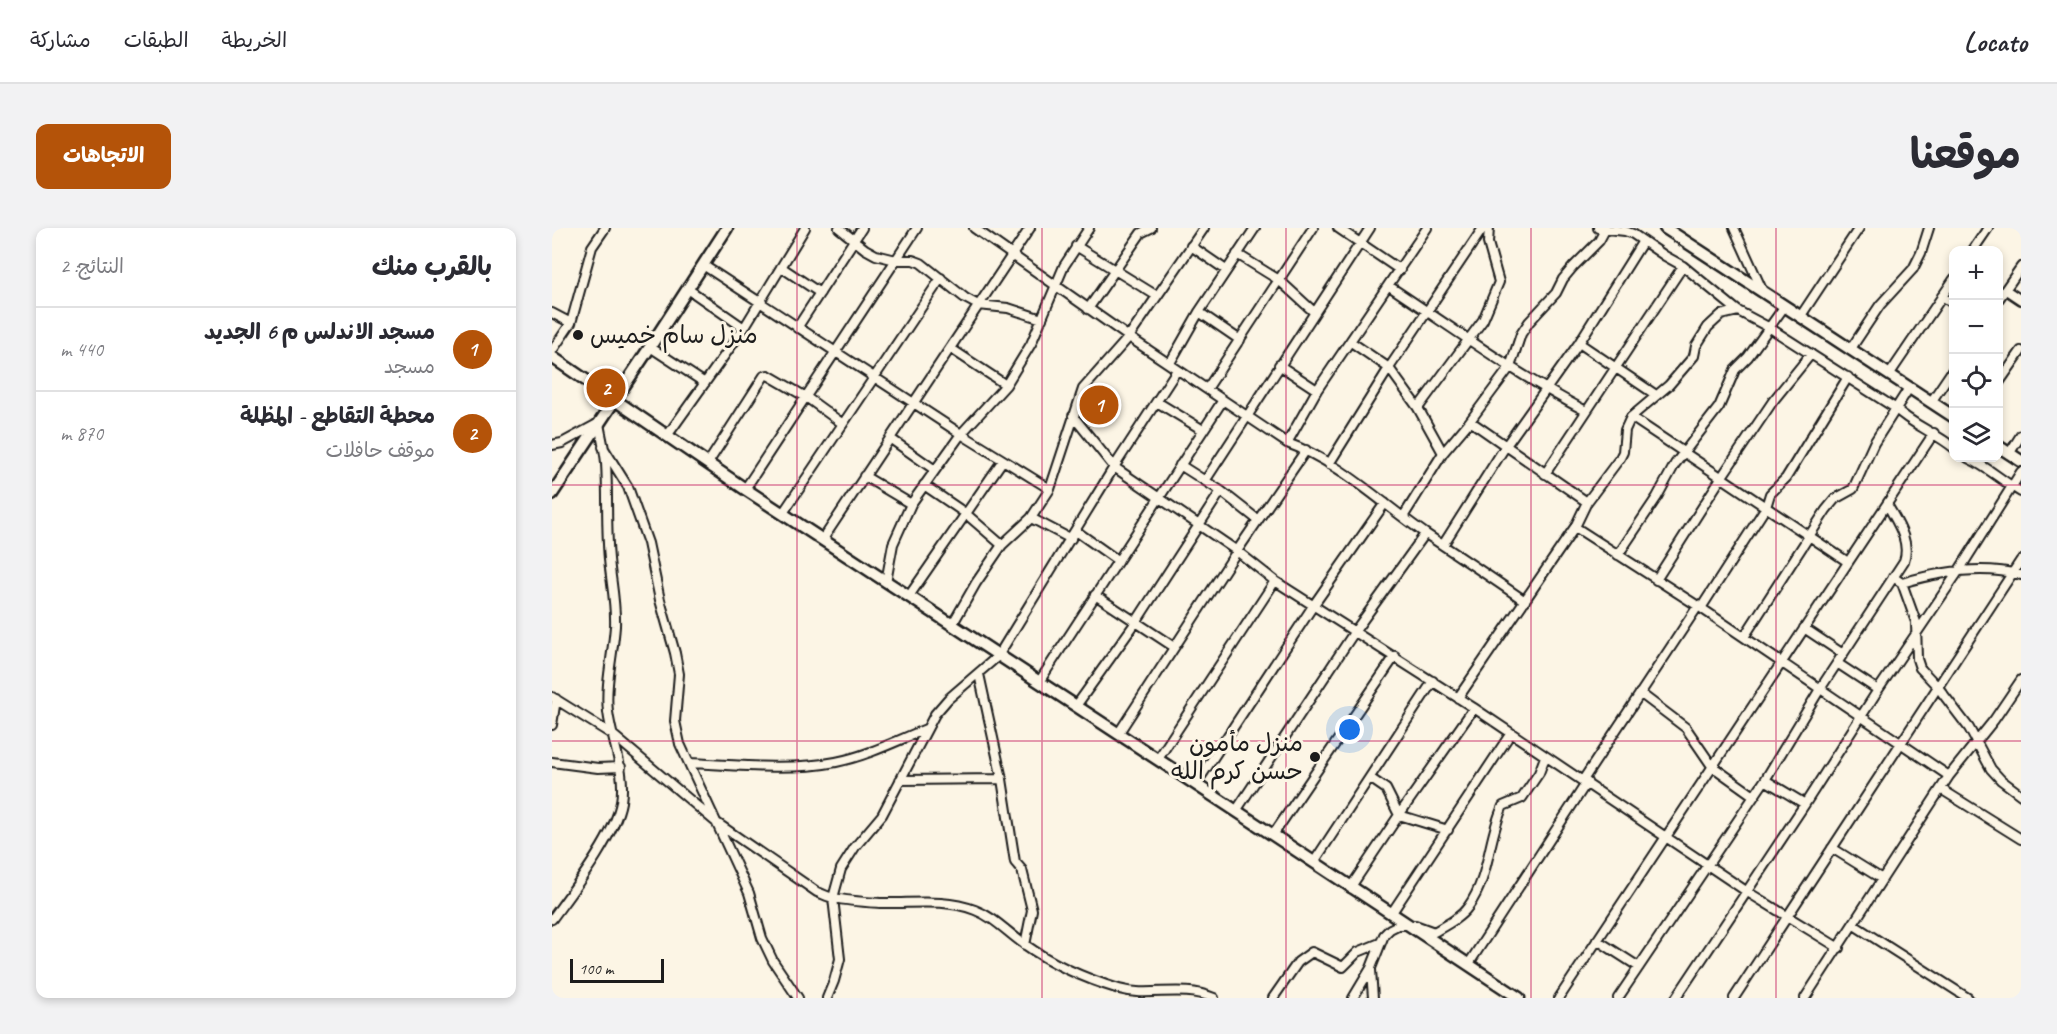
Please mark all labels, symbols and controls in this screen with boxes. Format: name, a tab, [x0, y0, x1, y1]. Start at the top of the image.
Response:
text: Locato	[1964, 24, 2027, 59]
text: مشاركة	[30, 27, 91, 53]
text: الطبقات	[124, 27, 189, 53]
text: الخريطة	[222, 27, 287, 53]
button: الاتجاهات	[36, 124, 171, 189]
text: موقعنا	[1910, 128, 2021, 181]
map controls	[1949, 246, 2003, 462]
button: +	[1949, 246, 2003, 300]
text: بالقرب منك	[372, 250, 492, 283]
text: النتائج: 2	[60, 254, 124, 279]
button: −	[1949, 300, 2003, 354]
text: مسجد الاندلس م 6 الجديد	[204, 318, 435, 346]
place label: منزل سام خميس	[590, 320, 758, 353]
marker: منزل سام خميس	[571, 328, 585, 342]
text: 440 m	[60, 337, 103, 362]
text: 1	[468, 337, 477, 362]
text: مسجد	[384, 354, 435, 379]
button: locate	[1949, 354, 2003, 408]
pin: 2	[586, 366, 626, 410]
pin: 1	[1080, 382, 1118, 428]
text: محطة التقاطع - المظلة	[240, 402, 435, 430]
button: layers	[1949, 408, 2003, 462]
text: 870 m	[60, 421, 103, 446]
text: 2	[468, 421, 477, 446]
text: موقف حافلات	[325, 438, 435, 463]
your location	[1335, 715, 1364, 744]
place label: منزل مأمون حسن كرم الله	[1171, 728, 1303, 790]
marker: منزل مأمون حسن كرم الله	[1308, 750, 1322, 764]
scale bar	[570, 956, 664, 984]
text: 100 m	[579, 959, 613, 979]

